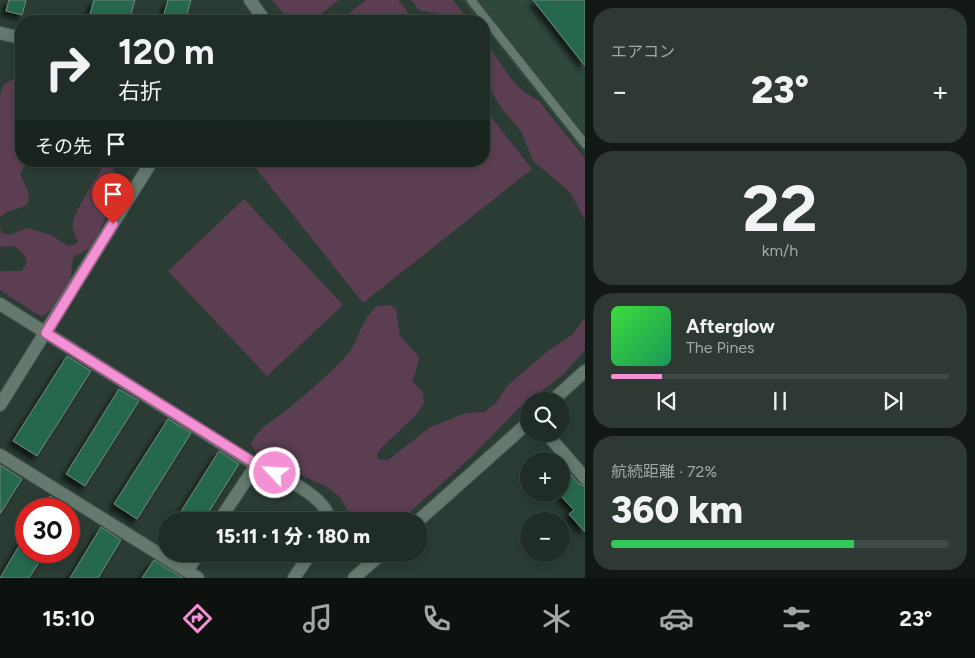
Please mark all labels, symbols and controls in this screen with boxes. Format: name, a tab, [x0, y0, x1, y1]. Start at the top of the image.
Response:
text: 120 m	[118, 31, 215, 73]
icon: right	[35, 35, 100, 100]
text: エアコン	[611, 42, 675, 61]
text: 23°	[751, 67, 809, 113]
text: −	[611, 74, 628, 108]
text: +	[932, 74, 949, 108]
text: 右折	[118, 78, 162, 105]
icon: arrive	[102, 130, 130, 158]
text: その先	[35, 135, 92, 158]
text: 22	[742, 169, 818, 247]
pin	[92, 173, 134, 224]
icon: arrive	[99, 180, 127, 208]
text: km/h	[762, 241, 798, 260]
text: Afterglow	[686, 315, 775, 338]
text: The Pines	[686, 338, 755, 357]
icon: previous	[653, 387, 681, 415]
icon: pause	[766, 387, 794, 415]
icon: next	[879, 387, 907, 415]
map controls	[520, 392, 570, 562]
button: search	[520, 392, 570, 442]
position arrow	[248, 446, 300, 498]
button: +	[520, 452, 570, 502]
text: 航続距離 · 72%	[611, 462, 717, 481]
text: 360 km	[611, 487, 743, 533]
speed limit sign: 30	[15, 498, 80, 563]
button: −	[520, 512, 570, 562]
text: 15:11 · 1 分 · 180 m	[216, 525, 370, 548]
icon: directions	[180, 601, 215, 636]
icon: music	[300, 601, 335, 636]
icon: phone	[419, 601, 454, 636]
icon: climate	[539, 601, 574, 636]
icon: car	[659, 601, 694, 636]
icon: filters	[779, 601, 814, 636]
text: 15:10	[42, 605, 95, 632]
text: 23°	[899, 605, 932, 632]

